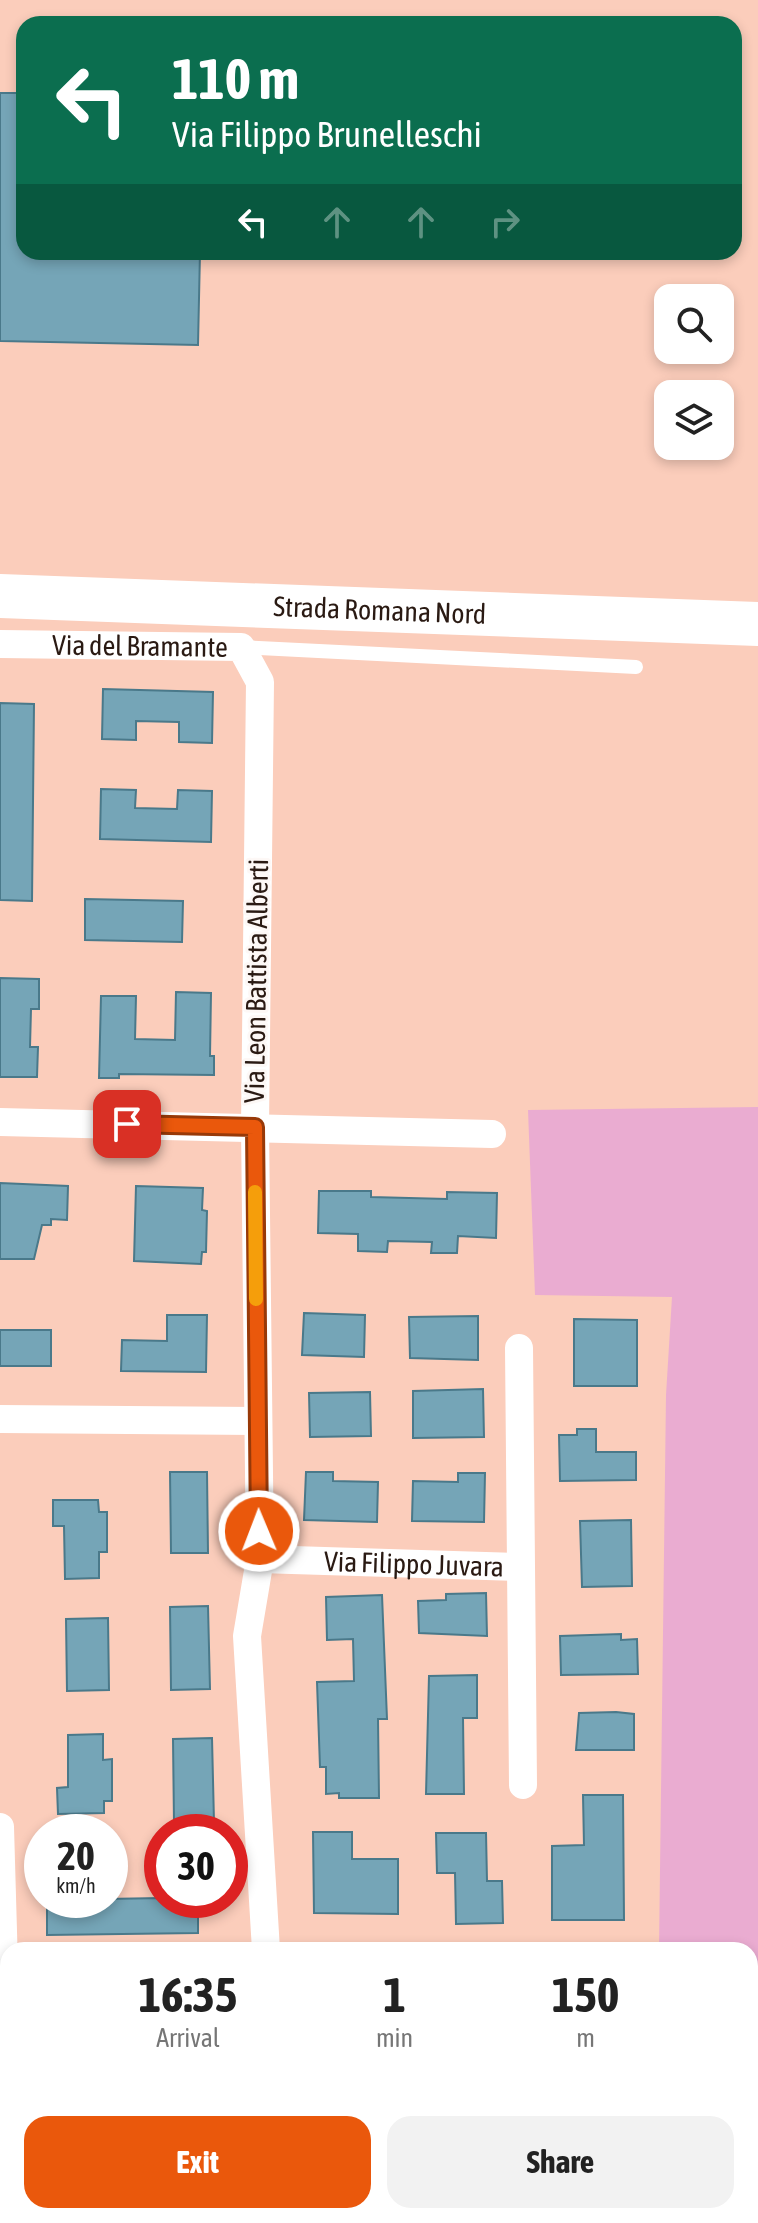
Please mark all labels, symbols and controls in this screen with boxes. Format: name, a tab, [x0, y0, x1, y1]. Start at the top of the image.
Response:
text: 110 m	[172, 47, 299, 111]
icon: left	[40, 48, 144, 152]
text: Via Filippo Brunelleschi	[172, 113, 482, 155]
icon: left	[231, 200, 275, 244]
icon: ahead	[315, 200, 359, 244]
icon: ahead	[399, 200, 443, 244]
icon: right	[483, 200, 527, 244]
map controls	[654, 284, 734, 460]
button: search	[654, 284, 734, 364]
button: layers	[654, 380, 734, 460]
street label: Strada Romana Nord	[273, 590, 487, 630]
street label: Via del Bramante	[52, 629, 228, 663]
street label: Via Leon Battista Alberti	[238, 859, 274, 1103]
pin	[93, 1090, 161, 1158]
icon: arrive	[105, 1102, 149, 1146]
position arrow	[217, 1489, 301, 1573]
street label: Via Filippo Juvara	[324, 1545, 504, 1583]
speed limit sign: 30	[144, 1814, 248, 1918]
text: 20	[57, 1833, 95, 1878]
text: km/h	[56, 1874, 96, 1897]
text: 16:35	[139, 1967, 237, 2022]
text: 1	[383, 1967, 406, 2022]
text: 150	[552, 1967, 619, 2022]
text: Arrival	[156, 2023, 220, 2053]
text: min	[376, 2023, 413, 2053]
text: m	[576, 2023, 595, 2053]
button: Exit	[24, 2116, 371, 2208]
button: Share	[387, 2116, 734, 2208]

